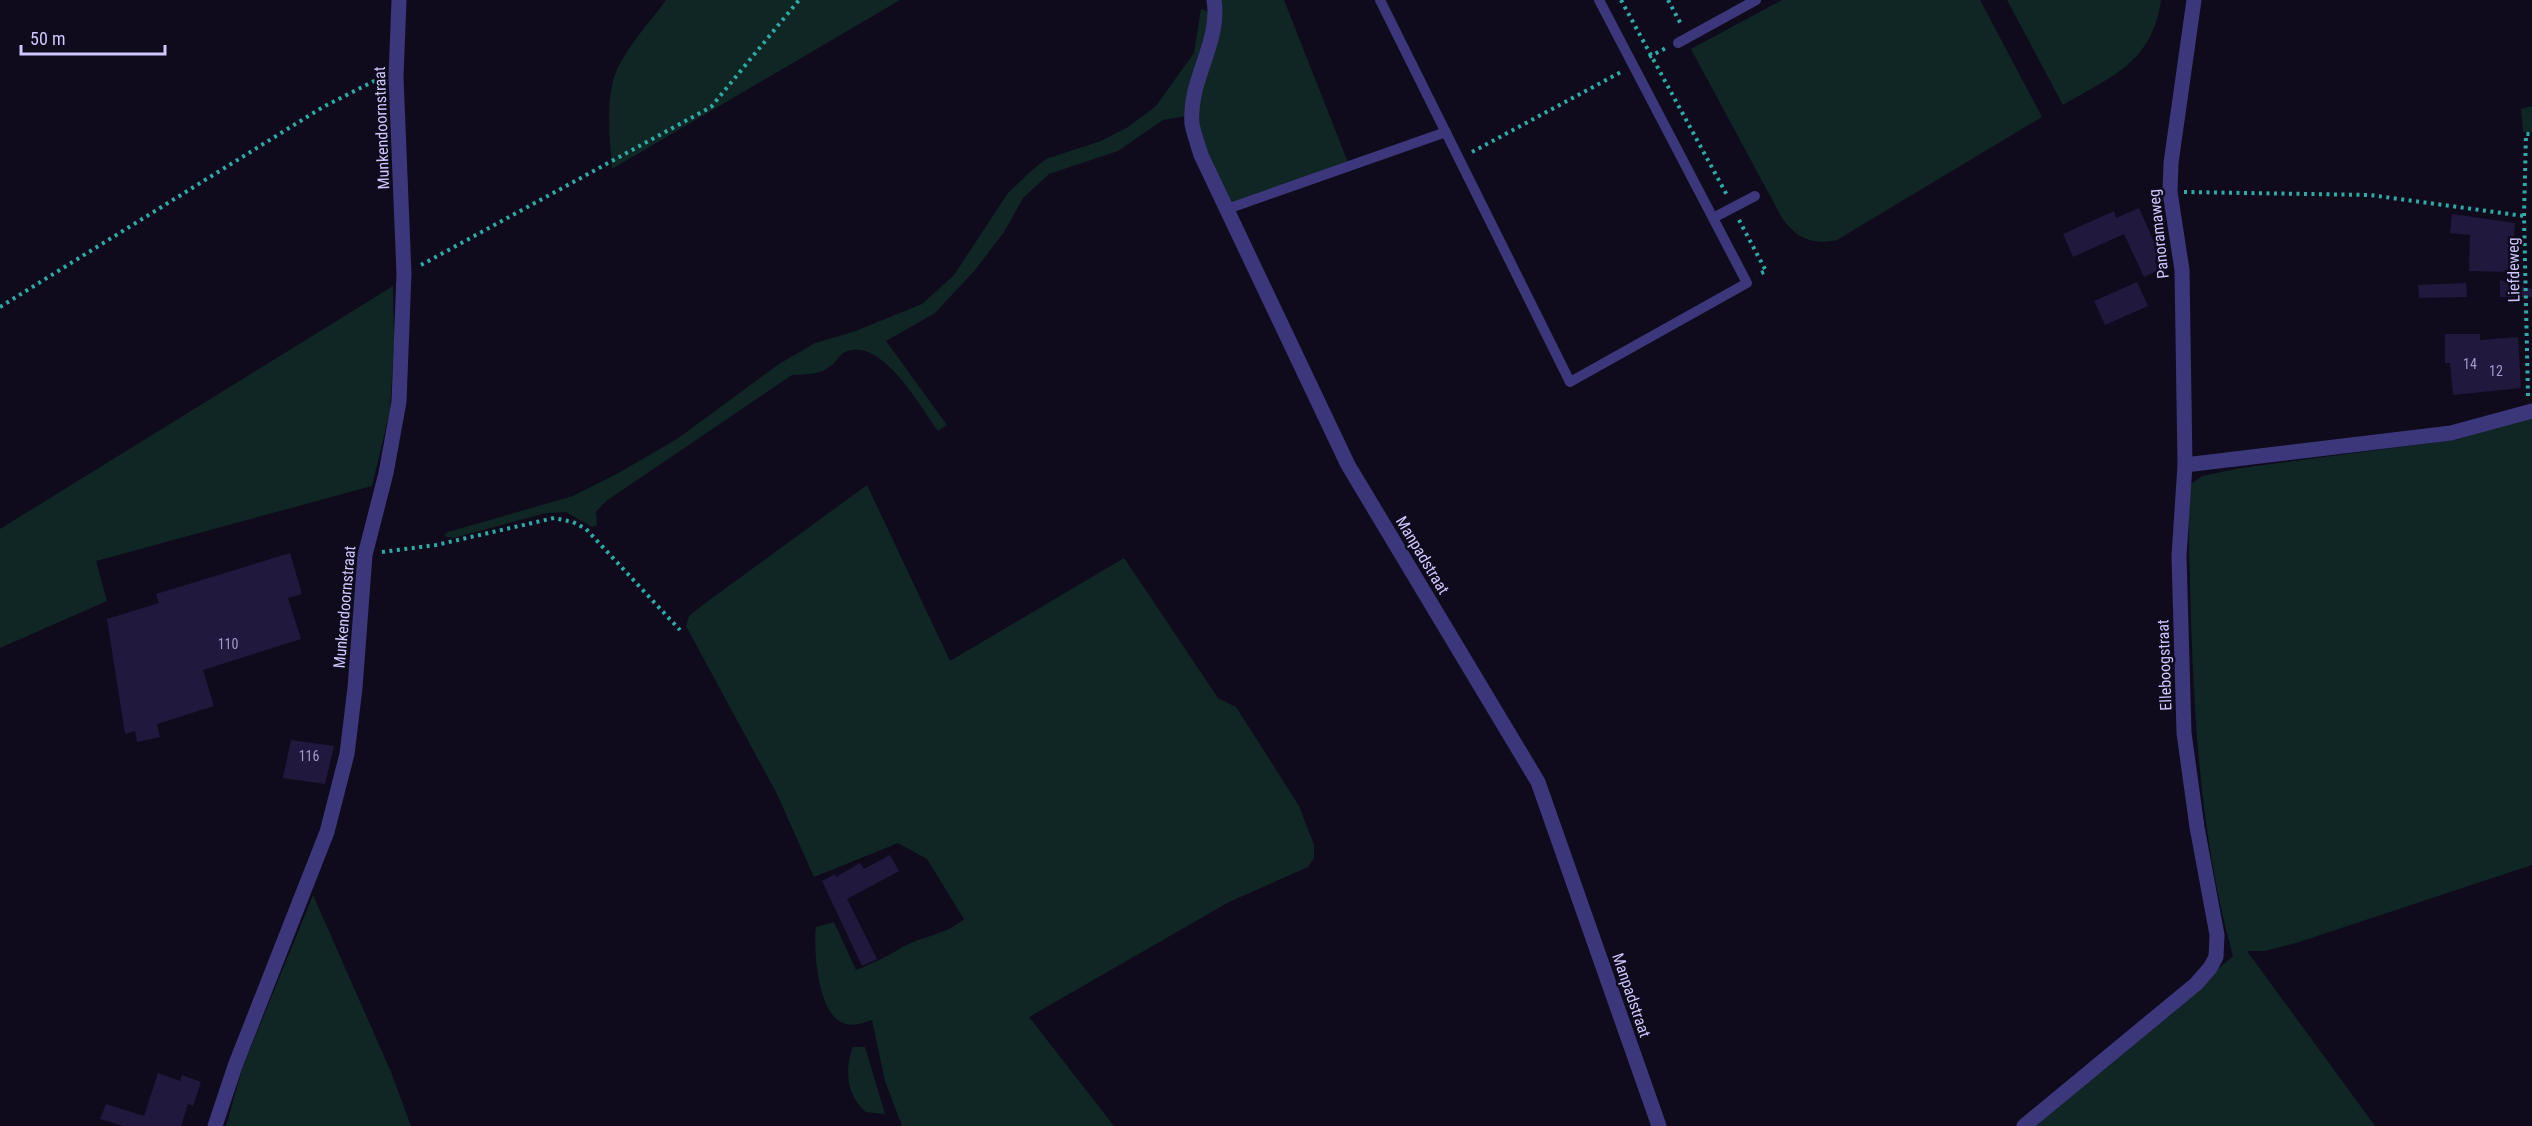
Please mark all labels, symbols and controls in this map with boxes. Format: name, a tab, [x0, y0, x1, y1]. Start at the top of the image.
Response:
scale bar	[21, 18, 165, 56]
text: 50 m	[30, 28, 65, 49]
street label: Munkendoornstraat	[370, 66, 393, 190]
street label: Panoramaweg	[2144, 188, 2173, 280]
street label: Liefdeweg	[2503, 237, 2524, 303]
house number: 14	[2463, 356, 2477, 372]
house number: 12	[2489, 363, 2503, 379]
street label: Manpadstraat	[1392, 513, 1453, 598]
street label: Munkendoornstraat	[330, 545, 359, 669]
street label: Elleboogstraat	[2153, 619, 2176, 711]
house number: 110	[218, 636, 238, 652]
house number: 116	[299, 748, 319, 764]
street label: Manpadstraat	[1608, 951, 1655, 1040]

